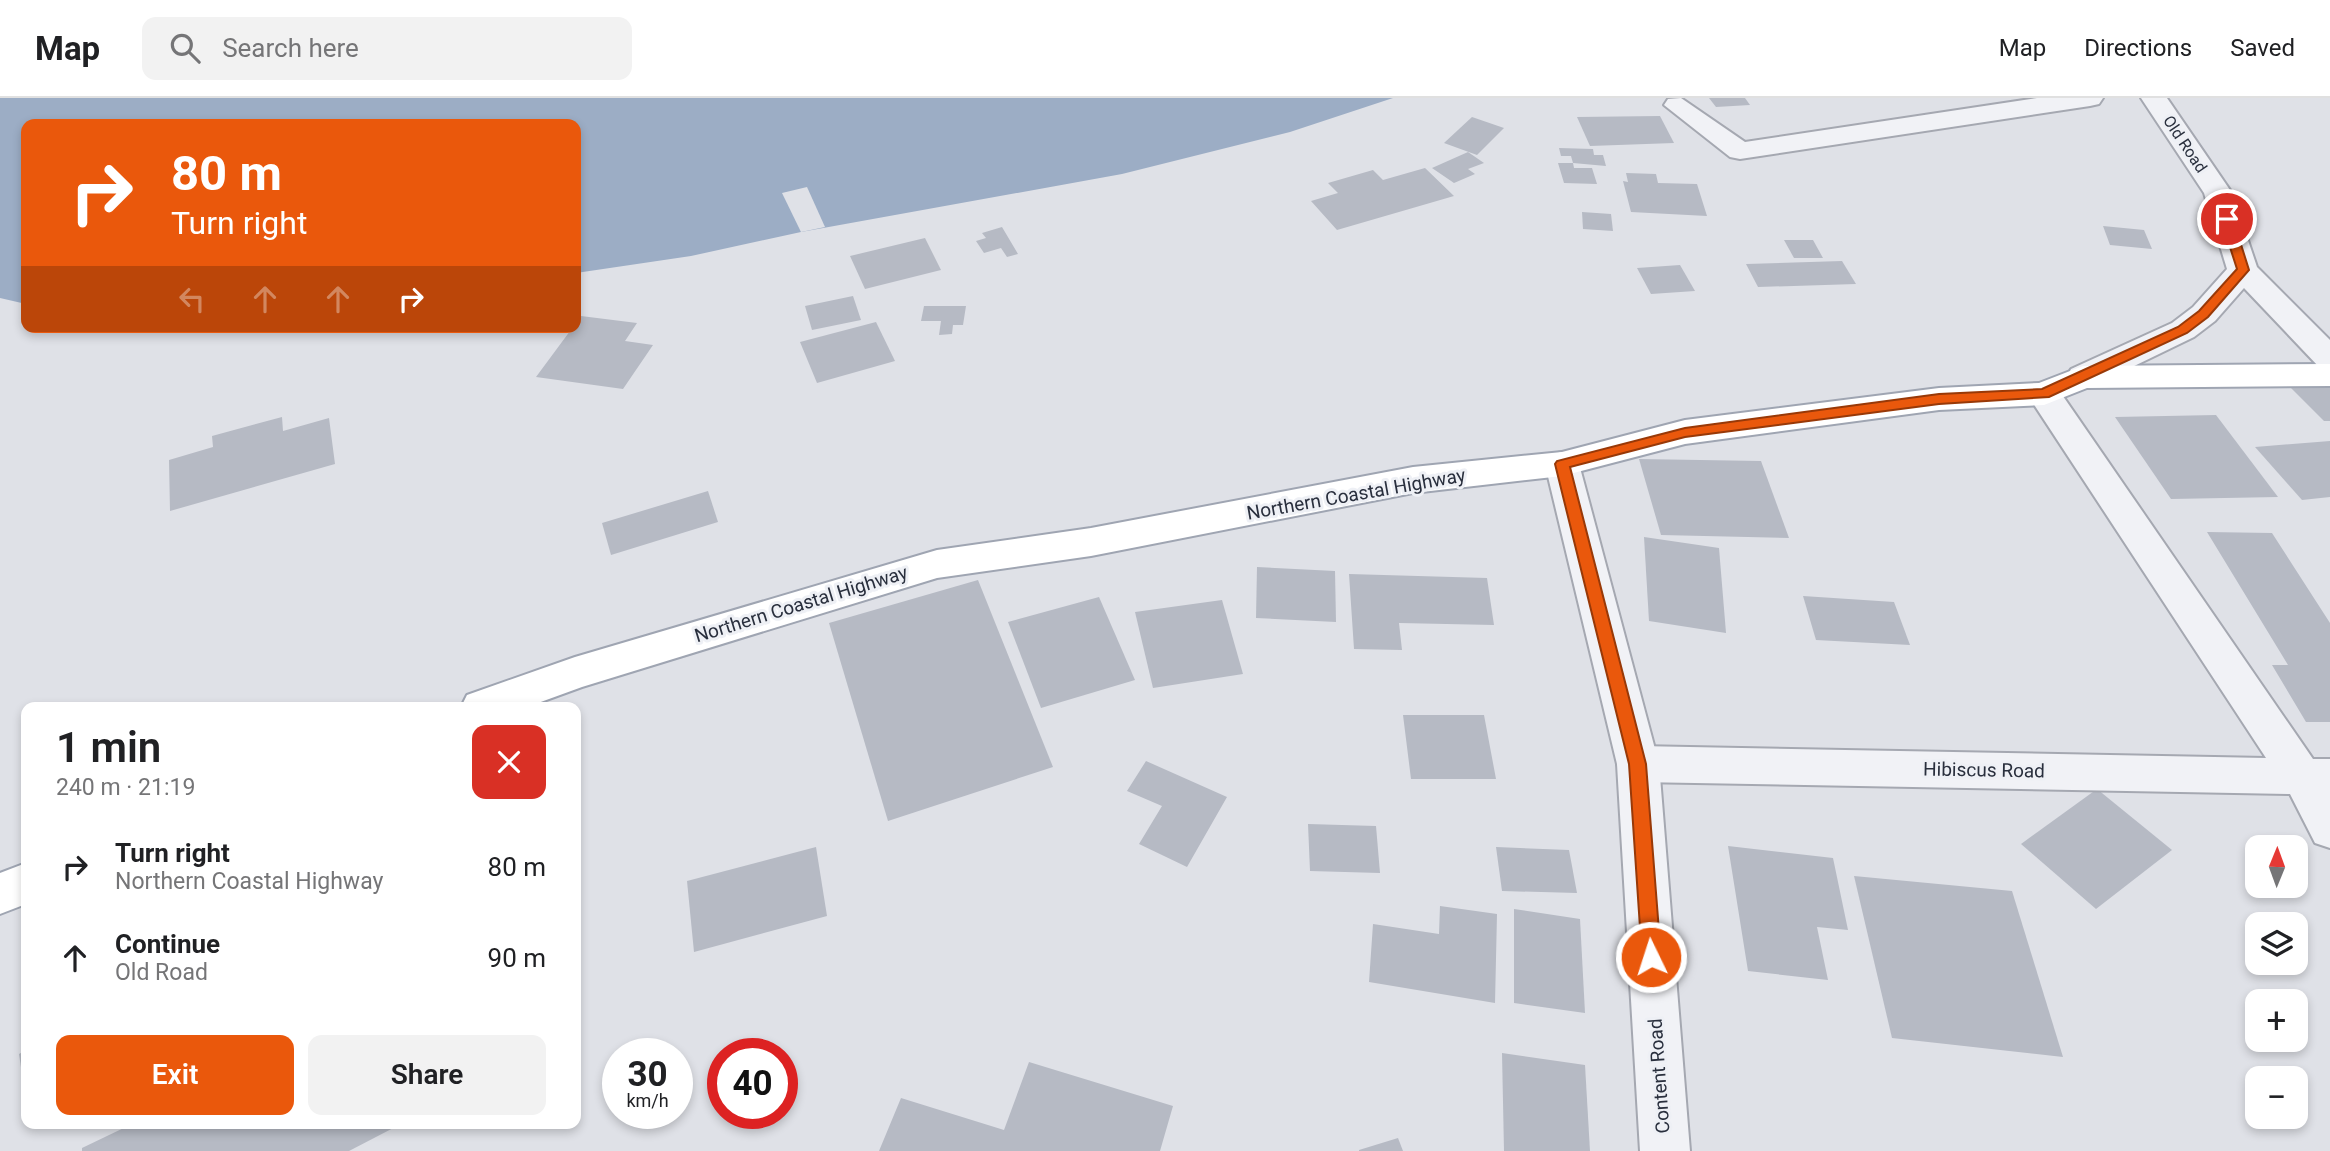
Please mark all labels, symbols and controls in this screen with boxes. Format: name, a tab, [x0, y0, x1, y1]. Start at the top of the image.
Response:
search box	[142, 17, 632, 80]
text: Map	[35, 29, 100, 68]
icon: search	[166, 29, 204, 67]
text: Search here	[222, 33, 359, 63]
text: Map	[1999, 34, 2046, 62]
text: Directions	[2084, 34, 2192, 62]
text: Saved	[2230, 34, 2295, 62]
street label: Old Road	[2159, 112, 2211, 176]
text: 80 m	[171, 145, 282, 202]
icon: right	[56, 147, 147, 238]
pin	[2197, 189, 2257, 249]
icon: arrive	[2208, 200, 2246, 238]
text: Turn right	[171, 204, 307, 242]
icon: left	[173, 280, 211, 318]
icon: ahead	[246, 280, 284, 318]
icon: ahead	[319, 280, 357, 318]
icon: right	[392, 280, 430, 318]
street label: Northern Coastal Highway	[1245, 463, 1467, 525]
street label: Northern Coastal Highway	[692, 561, 910, 647]
text: 1 min	[56, 723, 161, 772]
button: close	[472, 725, 546, 799]
street label: Hibiscus Road	[1923, 757, 2045, 783]
text: 240 m · 21:19	[56, 774, 195, 801]
north arrow	[2245, 835, 2308, 898]
map controls	[2245, 835, 2308, 1129]
text: Turn right	[115, 838, 230, 868]
icon: right	[56, 848, 94, 886]
text: 80 m	[488, 852, 546, 882]
text: Northern Coastal Highway	[115, 868, 383, 895]
button: layers	[2245, 912, 2308, 975]
position arrow	[1614, 920, 1688, 994]
text: Continue	[115, 929, 220, 959]
icon: ahead	[56, 939, 94, 977]
text: 90 m	[488, 943, 546, 973]
text: Old Road	[115, 959, 208, 986]
button: +	[2245, 989, 2308, 1052]
street label: Content Road	[1644, 1018, 1674, 1134]
button: Exit	[56, 1035, 294, 1115]
button: Share	[308, 1035, 546, 1115]
speed limit sign: 40	[707, 1038, 798, 1129]
text: 30	[627, 1054, 668, 1095]
button: −	[2245, 1066, 2308, 1129]
text: km/h	[626, 1090, 669, 1111]

